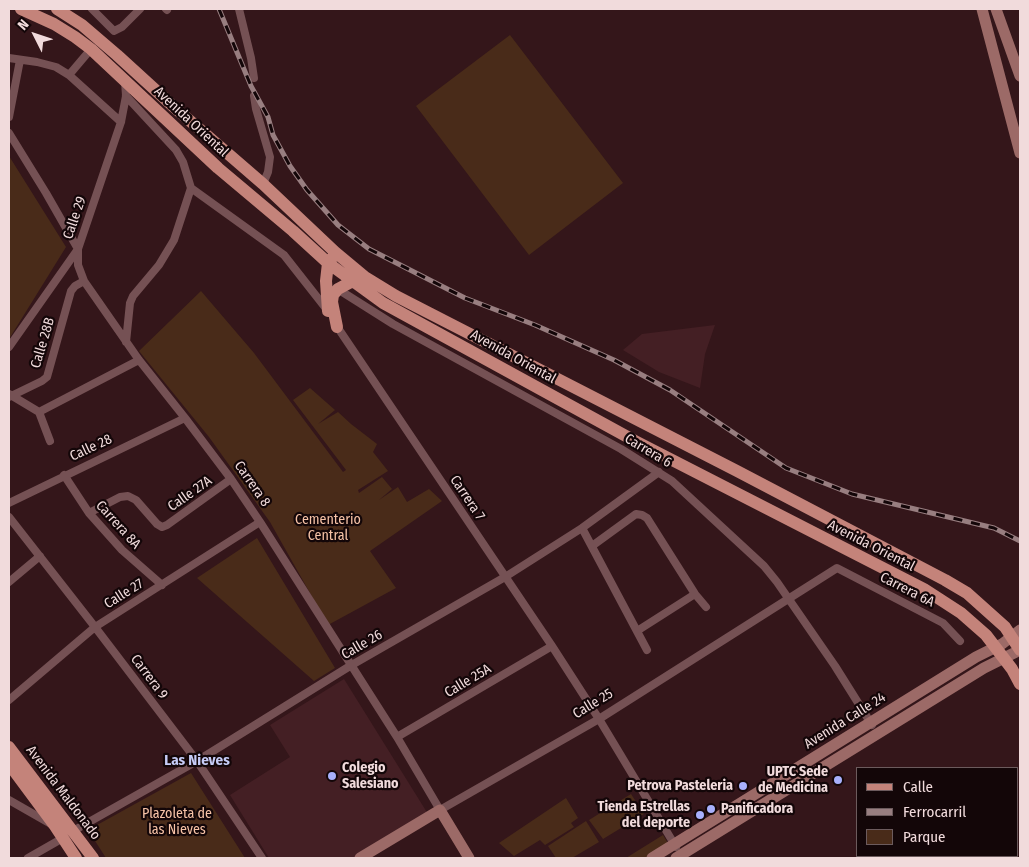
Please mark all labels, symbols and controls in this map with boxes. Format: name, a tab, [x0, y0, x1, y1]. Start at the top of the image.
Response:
north arrow	[10, 10, 60, 60]
text: N	[14, 16, 32, 34]
street label: Avenida Oriental	[150, 83, 232, 161]
street label: Calle 29	[60, 194, 90, 242]
street label: Calle 28B	[27, 316, 59, 370]
street label: Avenida Oriental	[467, 327, 559, 387]
street label: Carrera 6	[622, 430, 674, 472]
street label: Calle 28	[67, 431, 115, 465]
street label: Carrera 8	[230, 458, 274, 510]
street label: Carrera 7	[446, 472, 488, 524]
street label: Calle 27A	[165, 473, 215, 515]
street label: Carrera 8A	[92, 497, 144, 553]
park label: Cementerio Central	[295, 512, 361, 544]
street label: Avenida Oriental	[825, 517, 917, 575]
street label: Carrera 6A	[877, 569, 937, 611]
street label: Calle 27	[101, 575, 147, 613]
street label: Calle 26	[339, 627, 385, 663]
street label: Carrera 9	[127, 651, 171, 703]
street label: Calle 25A	[442, 661, 494, 701]
street label: Calle 25	[570, 686, 616, 722]
street label: Avenida Calle 24	[801, 689, 889, 753]
street label: Avenida Maldonado	[22, 743, 104, 843]
district label: Las Nieves	[164, 752, 230, 770]
place label: Colegio Salesiano	[342, 760, 398, 792]
place label: UPTC Sede de Medicina	[758, 764, 828, 796]
legend	[856, 767, 1019, 857]
marker: Colegio Salesiano	[326, 770, 338, 782]
marker: UPTC Sede de Medicina	[832, 774, 844, 786]
place label: Petrova Pasteleria	[627, 778, 733, 794]
text: Calle	[903, 778, 933, 796]
marker: Petrova Pasteleria	[737, 780, 749, 792]
place label: Tienda Estrellas del deporte	[598, 799, 690, 832]
place label: Panificadora	[721, 801, 793, 817]
marker: Panificadora	[705, 803, 717, 815]
text: Ferrocarril	[903, 803, 966, 821]
park label: Plazoleta de las Nieves	[142, 806, 212, 839]
marker: Tienda Estrellas del deporte	[694, 809, 706, 821]
text: Parque	[903, 828, 946, 846]

